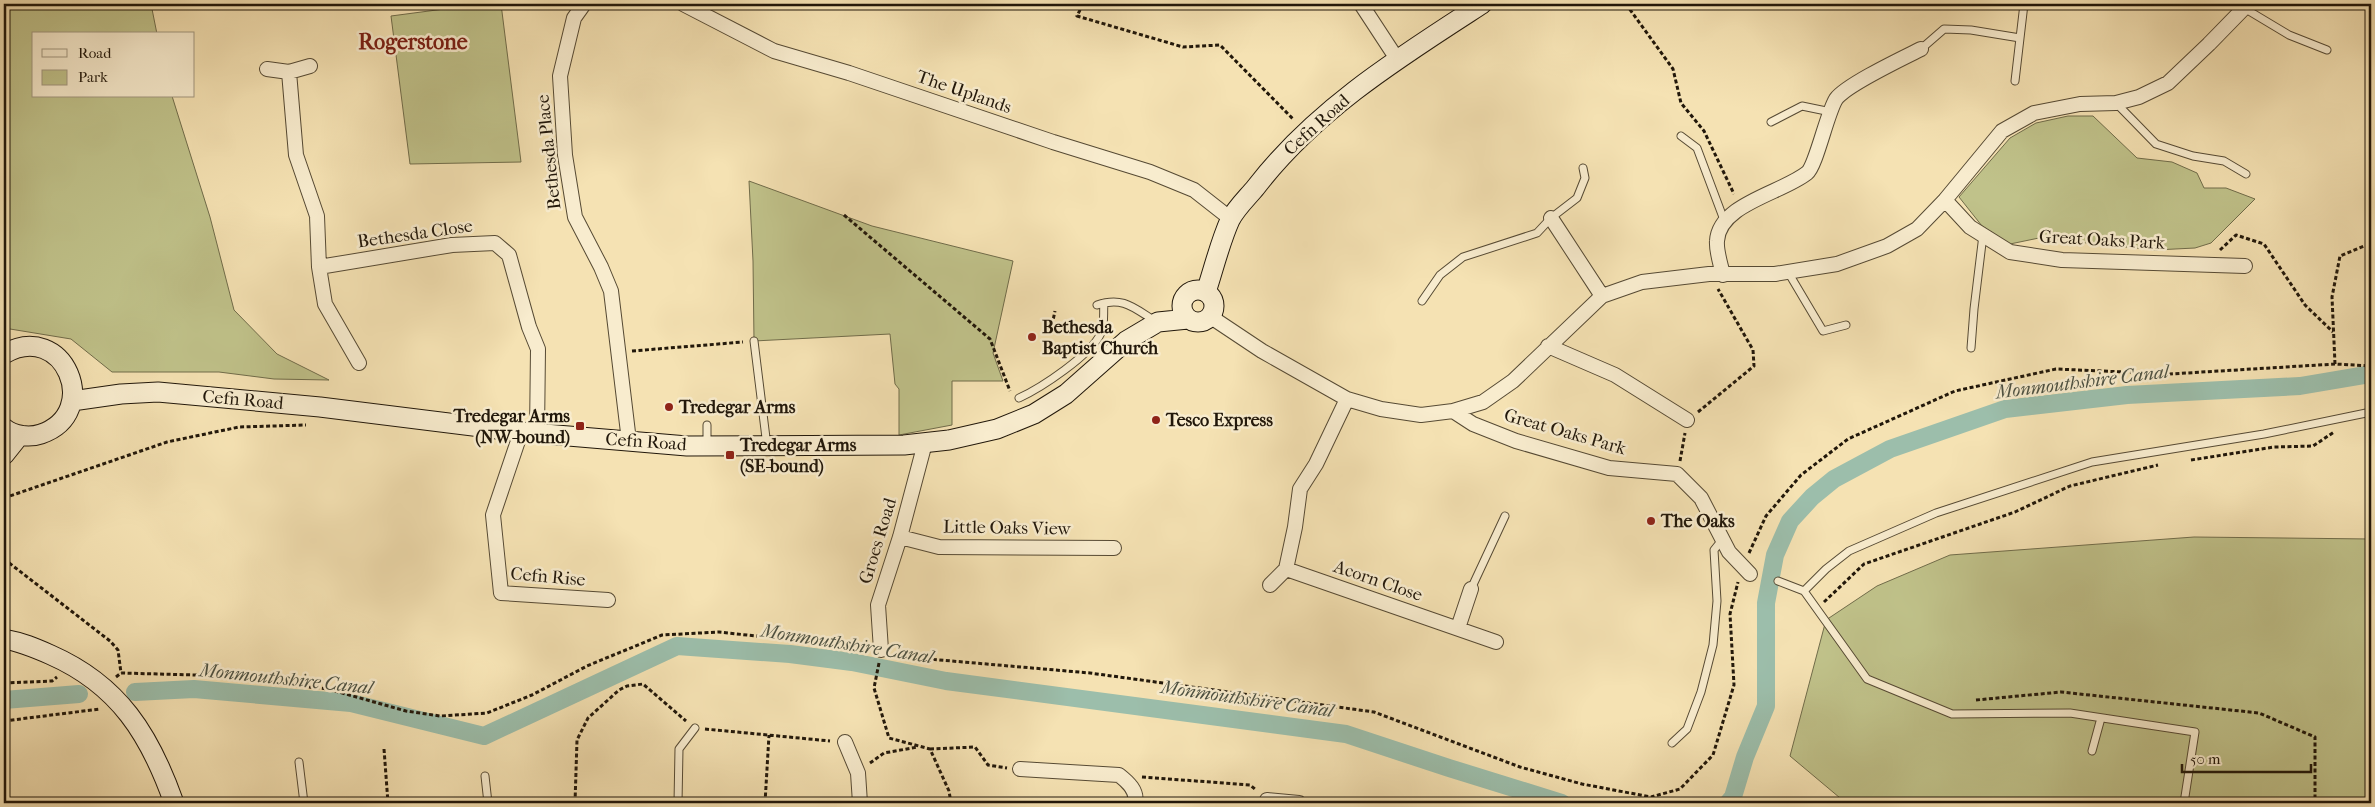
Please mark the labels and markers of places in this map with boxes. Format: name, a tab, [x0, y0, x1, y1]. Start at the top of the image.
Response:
place label: Bethesda Baptist Church	[1042, 317, 1159, 359]
marker: Bethesda Baptist Church	[1026, 331, 1038, 343]
place label: Tredegar Arms	[678, 397, 796, 418]
marker: Tredegar Arms	[663, 401, 675, 413]
place label: Tredegar Arms (NW-bound)	[453, 406, 570, 448]
place label: Tesco Express	[1165, 410, 1273, 431]
marker: Tesco Express	[1150, 414, 1162, 426]
marker: Tredegar Arms (NW-bound)	[574, 420, 586, 432]
place label: Tredegar Arms (SE-bound)	[739, 435, 857, 477]
marker: Tredegar Arms (SE-bound)	[724, 449, 736, 461]
place label: The Oaks	[1660, 511, 1735, 532]
marker: The Oaks	[1645, 515, 1657, 527]

